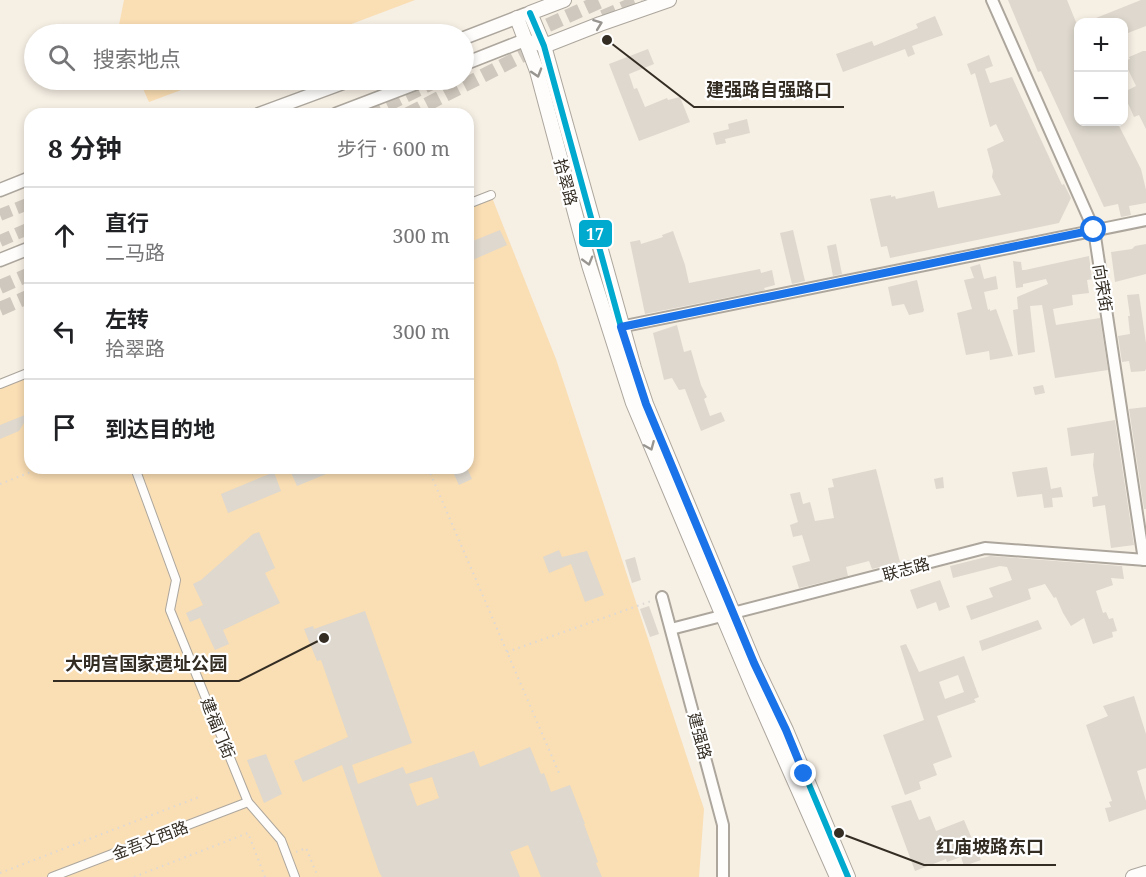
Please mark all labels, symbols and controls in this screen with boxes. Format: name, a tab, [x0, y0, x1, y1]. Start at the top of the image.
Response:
map controls	[1074, 18, 1128, 126]
button: +	[1074, 18, 1128, 72]
one-way arrow	[593, 19, 603, 32]
search box	[24, 24, 474, 90]
icon: search	[45, 41, 78, 74]
text: 搜索地点	[93, 43, 181, 73]
one-way arrow	[530, 67, 542, 78]
callout: 建强路自强路口	[694, 71, 844, 107]
button: −	[1074, 72, 1128, 126]
text: 建强路自强路口	[706, 77, 832, 101]
text: 8 分钟	[48, 130, 121, 166]
text: 步行 · 600 m	[337, 135, 450, 162]
street label: 拾翠路	[549, 156, 583, 208]
text: 直行	[105, 207, 149, 237]
route start	[1080, 216, 1106, 242]
icon: ahead	[48, 219, 81, 252]
line badge: 17	[578, 219, 613, 248]
text: 300 m	[392, 222, 450, 249]
text: 17	[586, 223, 604, 245]
text: 二马路	[105, 239, 165, 266]
one-way arrow	[581, 255, 593, 266]
street label: 向荣街	[1088, 263, 1118, 313]
text: 左转	[105, 303, 149, 333]
icon: left	[48, 315, 81, 348]
text: 300 m	[392, 318, 450, 345]
text: 拾翠路	[105, 335, 165, 362]
icon: arrive	[48, 411, 81, 444]
text: 到达目的地	[105, 413, 215, 443]
one-way arrow	[643, 439, 655, 450]
street label: 联志路	[880, 552, 932, 586]
callout: 大明宫国家遗址公园	[53, 645, 239, 681]
text: 大明宫国家遗址公园	[65, 651, 227, 675]
street label: 建福门街	[196, 694, 240, 762]
street label: 建强路	[683, 710, 717, 762]
route end	[790, 760, 816, 786]
street label: 金吾丈西路	[109, 815, 191, 865]
callout: 红庙坡路东口	[924, 829, 1056, 865]
text: 红庙坡路东口	[936, 834, 1044, 858]

